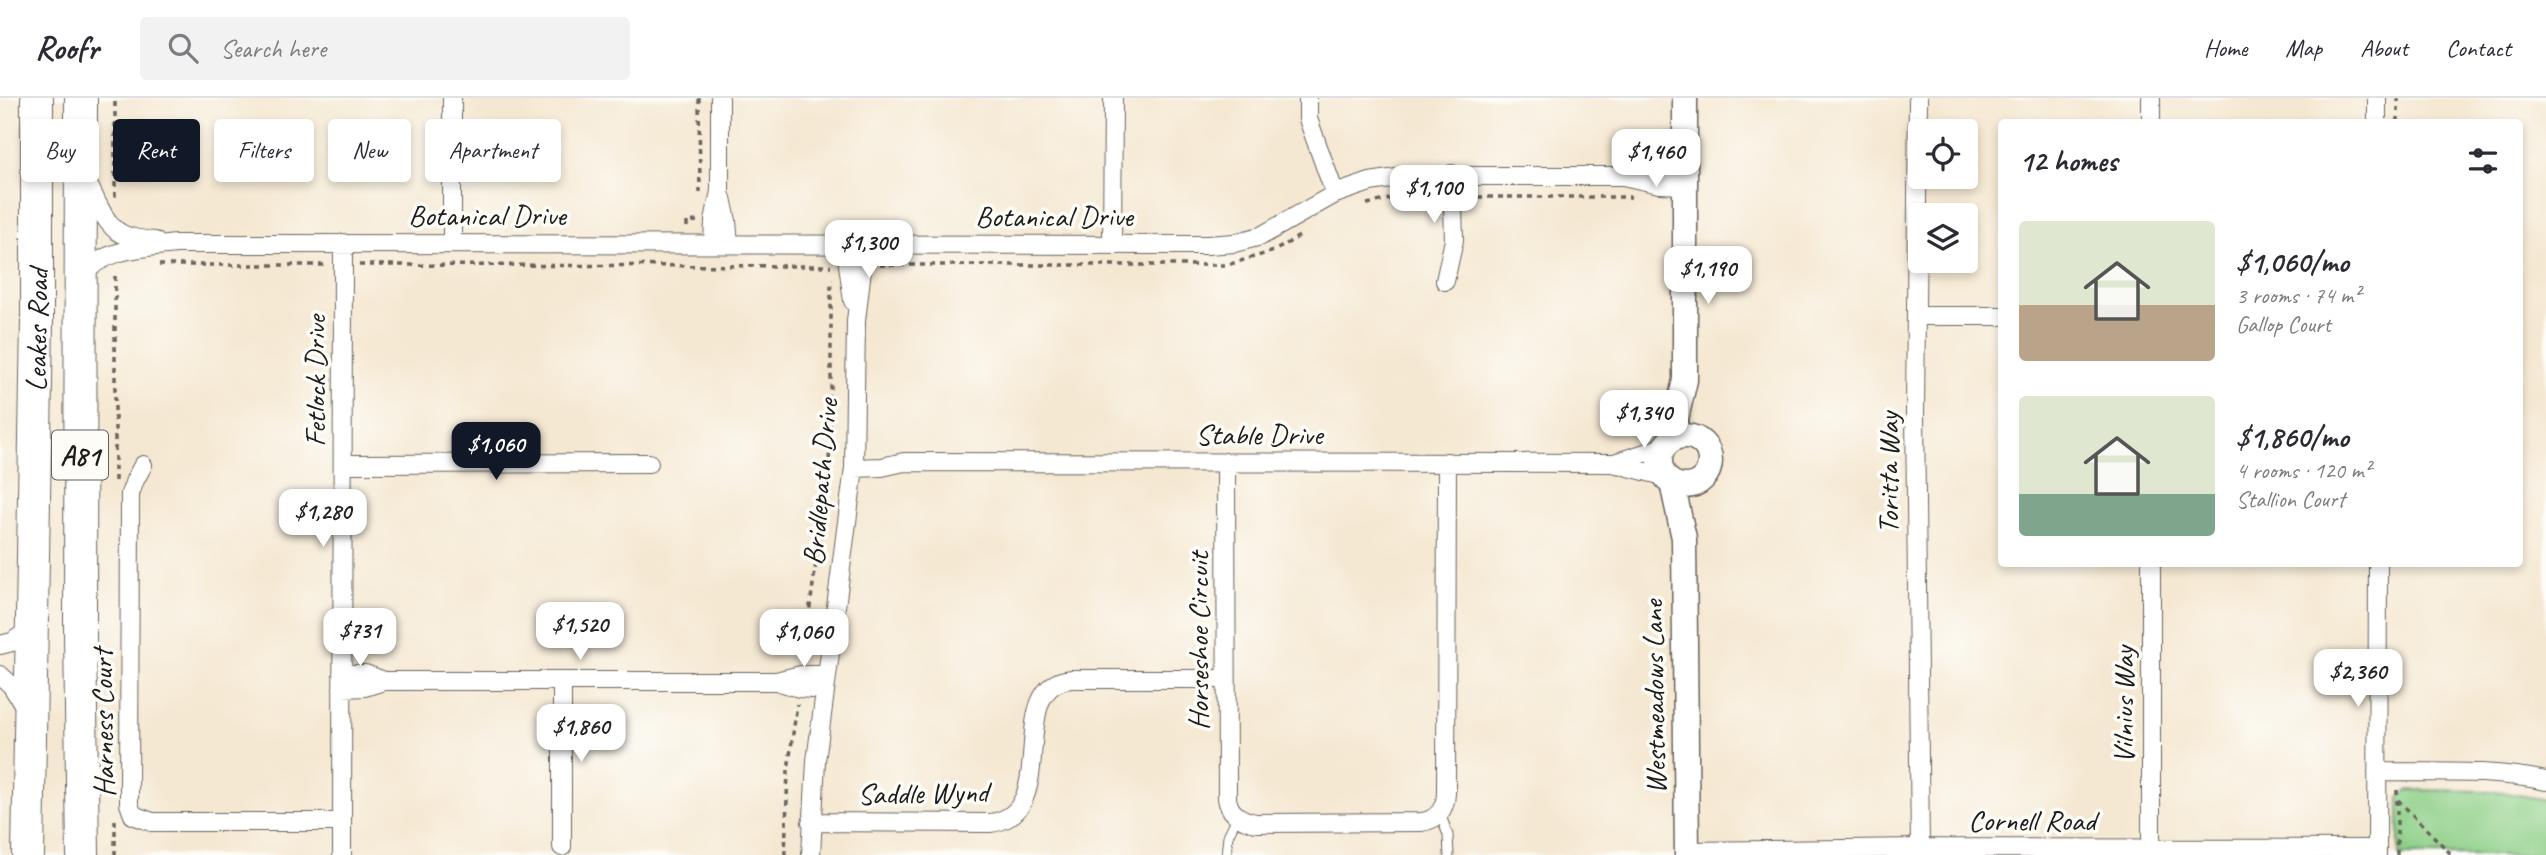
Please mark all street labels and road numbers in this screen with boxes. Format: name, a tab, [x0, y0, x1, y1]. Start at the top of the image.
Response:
street label: Botanical Drive	[408, 196, 568, 234]
street label: Botanical Drive	[975, 197, 1135, 235]
street label: Leakes Road	[17, 264, 56, 392]
street label: Fetlock Drive	[296, 313, 334, 447]
street label: Bridlepath Drive	[794, 395, 846, 567]
street label: Toritta Way	[1869, 409, 1907, 534]
street label: Stable Drive	[1195, 415, 1325, 453]
road number: A81	[52, 430, 108, 480]
street label: Horseshoe Circuit	[1179, 549, 1217, 730]
street label: Westmeadows Lane	[1633, 597, 1675, 794]
street label: Harness Court	[83, 644, 123, 797]
street label: Vilnius Way	[2104, 644, 2142, 764]
street label: Saddle Wynd	[857, 773, 993, 813]
street label: Cornell Road	[1968, 801, 2100, 839]

